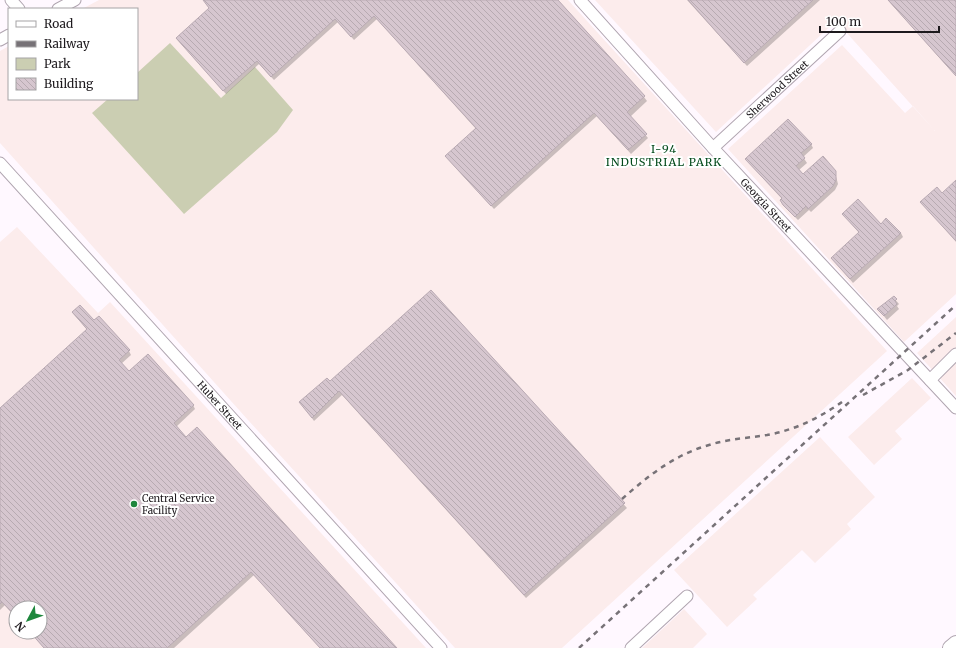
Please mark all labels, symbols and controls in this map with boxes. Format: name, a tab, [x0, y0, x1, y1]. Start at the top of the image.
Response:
legend	[8, 8, 138, 100]
scale bar	[820, 8, 939, 34]
text: 100 m	[826, 14, 861, 29]
text: Road	[44, 16, 73, 31]
text: Railway	[44, 36, 90, 51]
text: Park	[44, 56, 71, 71]
street label: Sherwood Street	[743, 57, 811, 121]
text: Building	[44, 76, 94, 91]
district label: I-94 INDUSTRIAL PARK	[606, 142, 722, 169]
street label: Georgia Street	[738, 175, 795, 235]
street label: Huber Street	[195, 378, 245, 432]
place label: Central Service Facility	[142, 492, 214, 517]
marker: Central Service Facility	[129, 499, 139, 509]
north arrow	[8, 600, 48, 640]
text: N	[12, 618, 29, 634]

